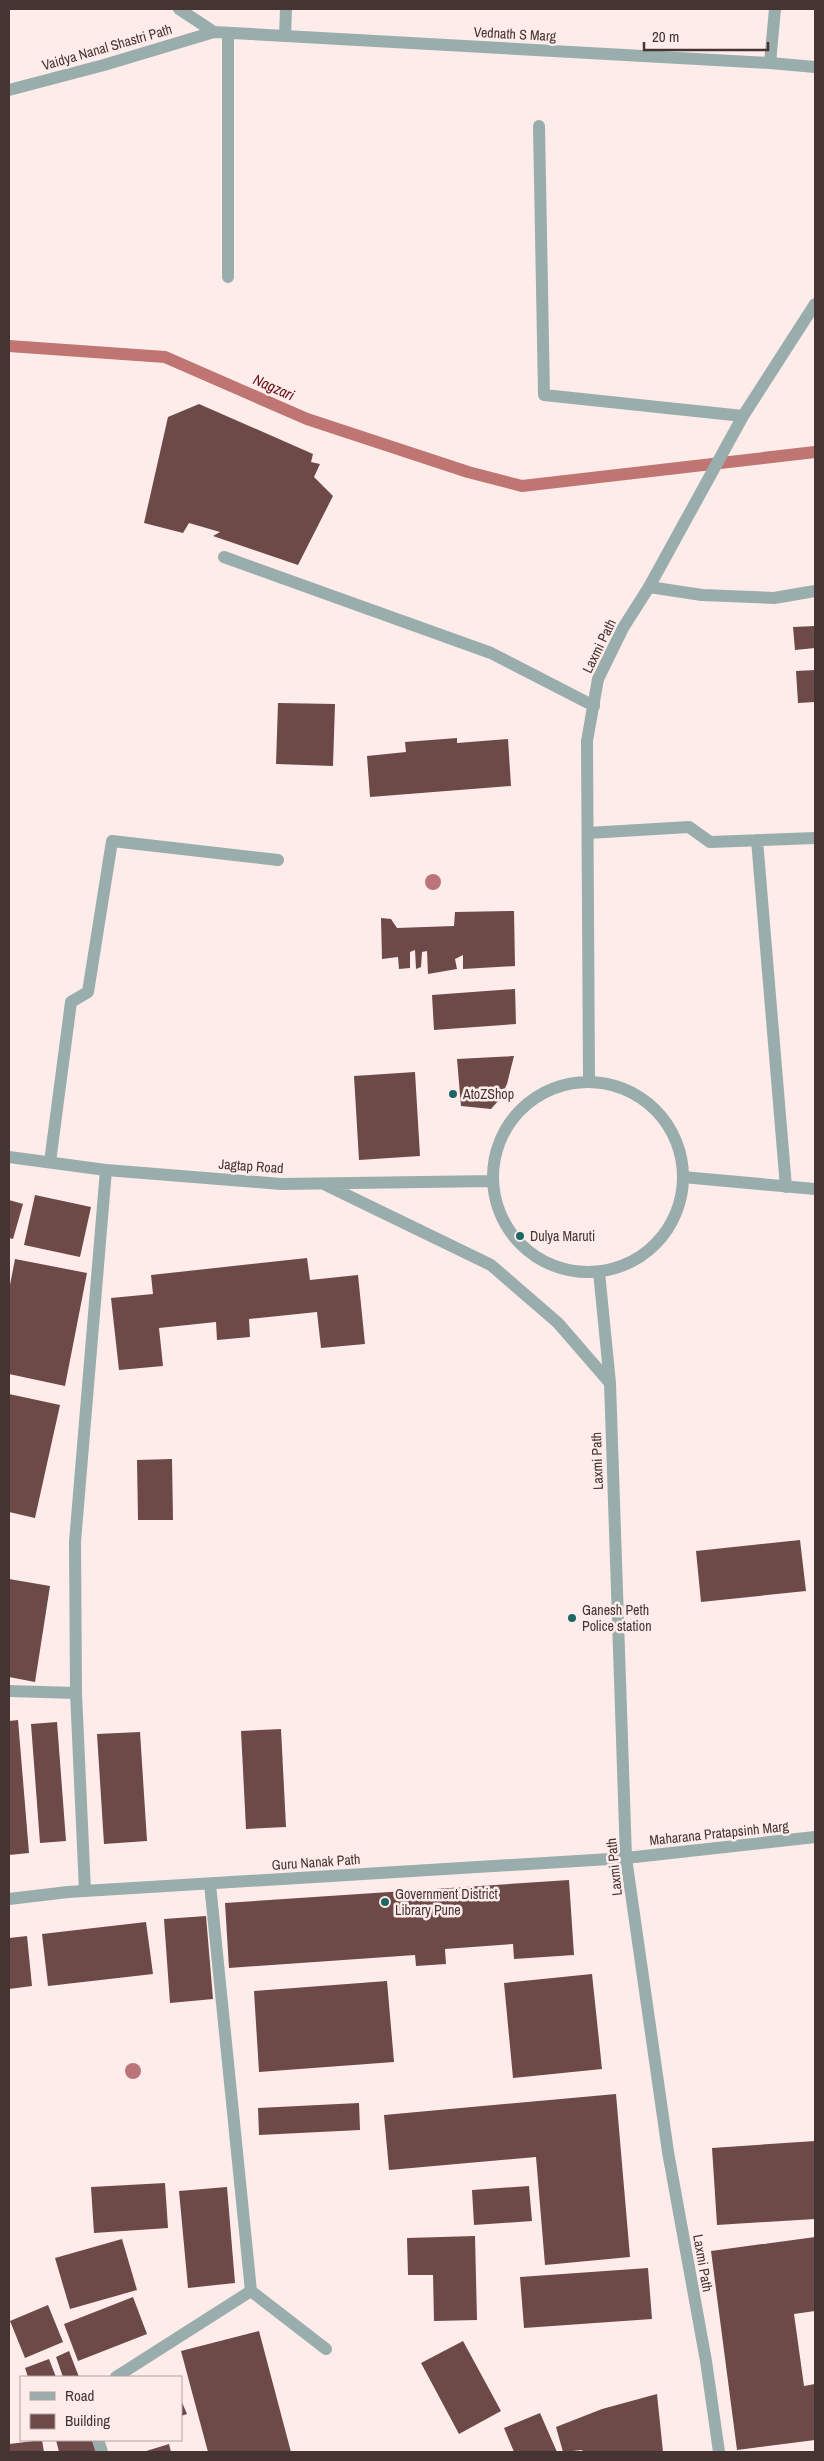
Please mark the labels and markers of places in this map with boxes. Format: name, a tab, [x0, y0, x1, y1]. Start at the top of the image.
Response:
place label: AtoZShop	[462, 1085, 514, 1103]
marker: AtoZShop	[447, 1088, 459, 1100]
place label: Dulya Maruti	[530, 1227, 595, 1245]
marker: Dulya Maruti	[514, 1230, 526, 1242]
place label: Ganesh Peth Police station	[582, 1601, 652, 1635]
marker: Ganesh Peth Police station	[566, 1612, 578, 1624]
place label: Government District Library Pune	[395, 1885, 498, 1919]
marker: Government District Library Pune	[379, 1896, 391, 1908]

